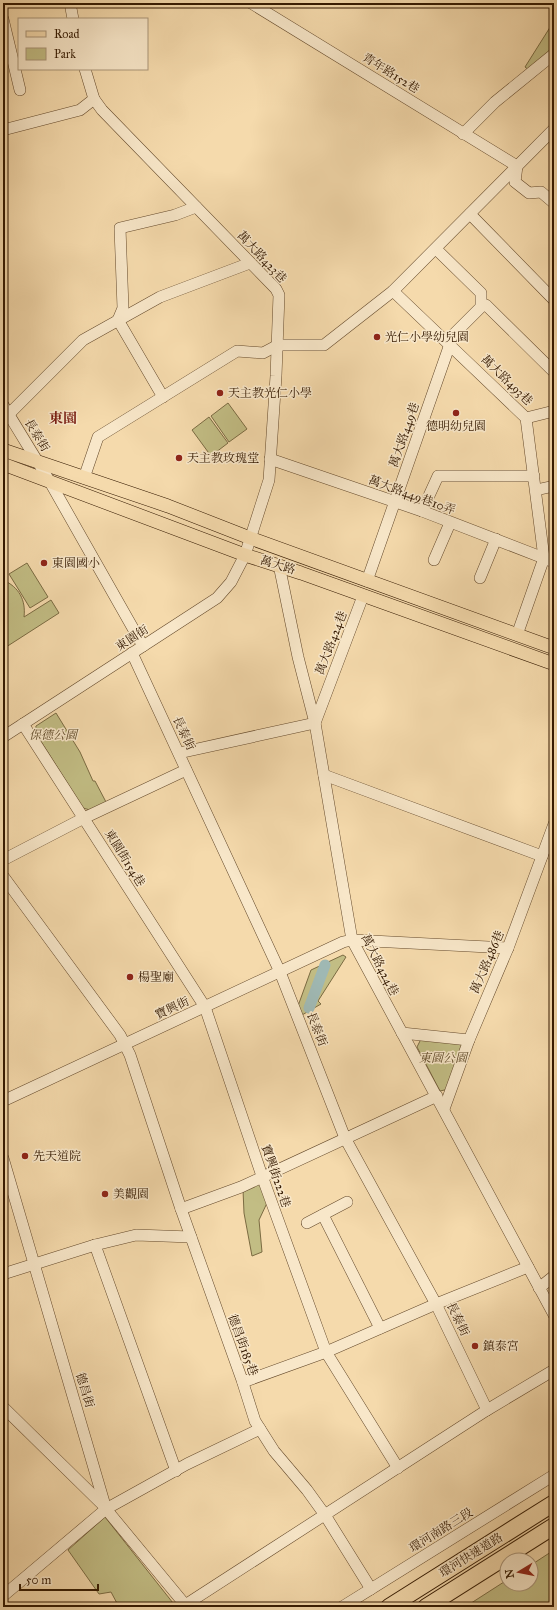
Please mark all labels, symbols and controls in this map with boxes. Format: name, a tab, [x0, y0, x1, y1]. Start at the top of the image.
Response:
legend	[18, 18, 148, 70]
text: Road	[54, 27, 80, 41]
text: Park	[54, 47, 76, 61]
street label: 青年路152巷	[360, 50, 422, 96]
street label: 萬大路423巷	[235, 228, 289, 286]
place label: 光仁小學幼兒園	[385, 330, 469, 344]
marker: 光仁小學幼兒園	[372, 332, 382, 342]
street label: 萬大路493巷	[478, 352, 536, 408]
place label: 天主教光仁小學	[228, 386, 312, 400]
marker: 天主教光仁小學	[215, 388, 225, 398]
street label: 萬大路449巷	[386, 401, 422, 469]
marker: 德明幼兒園	[451, 408, 461, 418]
district label: 東園	[49, 410, 77, 427]
street label: 長泰街	[22, 416, 53, 455]
place label: 德明幼兒園	[426, 419, 486, 433]
place label: 天主教玫瑰堂	[187, 451, 259, 465]
marker: 天主教玫瑰堂	[174, 453, 184, 463]
street label: 萬大路449巷10弄	[367, 473, 457, 517]
street label: 萬大路	[259, 553, 297, 577]
place label: 東園國小	[52, 556, 100, 570]
marker: 東園國小	[39, 558, 49, 568]
street label: 萬大路424巷	[312, 609, 350, 677]
street label: 東園街	[113, 622, 152, 654]
street label: 長泰街	[170, 714, 198, 753]
park label: 保德公園	[29, 728, 79, 742]
street label: 東園街154巷	[102, 827, 148, 889]
street label: 萬大路486巷	[467, 928, 507, 996]
street label: 萬大路424巷	[358, 932, 402, 998]
place label: 楊聖廟	[138, 970, 174, 984]
marker: 楊聖廟	[125, 972, 135, 982]
street label: 寶興街	[153, 994, 192, 1022]
street label: 長泰街	[304, 1010, 330, 1049]
park label: 東園公園	[419, 1051, 469, 1065]
street label: 寶興街222巷	[259, 1143, 293, 1209]
place label: 先天道院	[33, 1149, 81, 1163]
marker: 先天道院	[20, 1151, 30, 1161]
place label: 美觀園	[113, 1187, 149, 1201]
marker: 美觀園	[100, 1189, 110, 1199]
street label: 長泰街	[444, 1300, 473, 1339]
street label: 德昌街185巷	[225, 1312, 261, 1378]
place label: 鎮泰宮	[483, 1339, 519, 1353]
marker: 鎮泰宮	[470, 1341, 480, 1351]
street label: 德昌街	[73, 1371, 97, 1410]
street label: 環河南路三段	[407, 1505, 475, 1555]
street label: 環河快速道路	[437, 1530, 505, 1580]
north arrow	[499, 1552, 539, 1592]
scale bar	[20, 1566, 98, 1592]
text: N	[502, 1567, 517, 1579]
text: 50 m	[26, 1573, 51, 1587]

